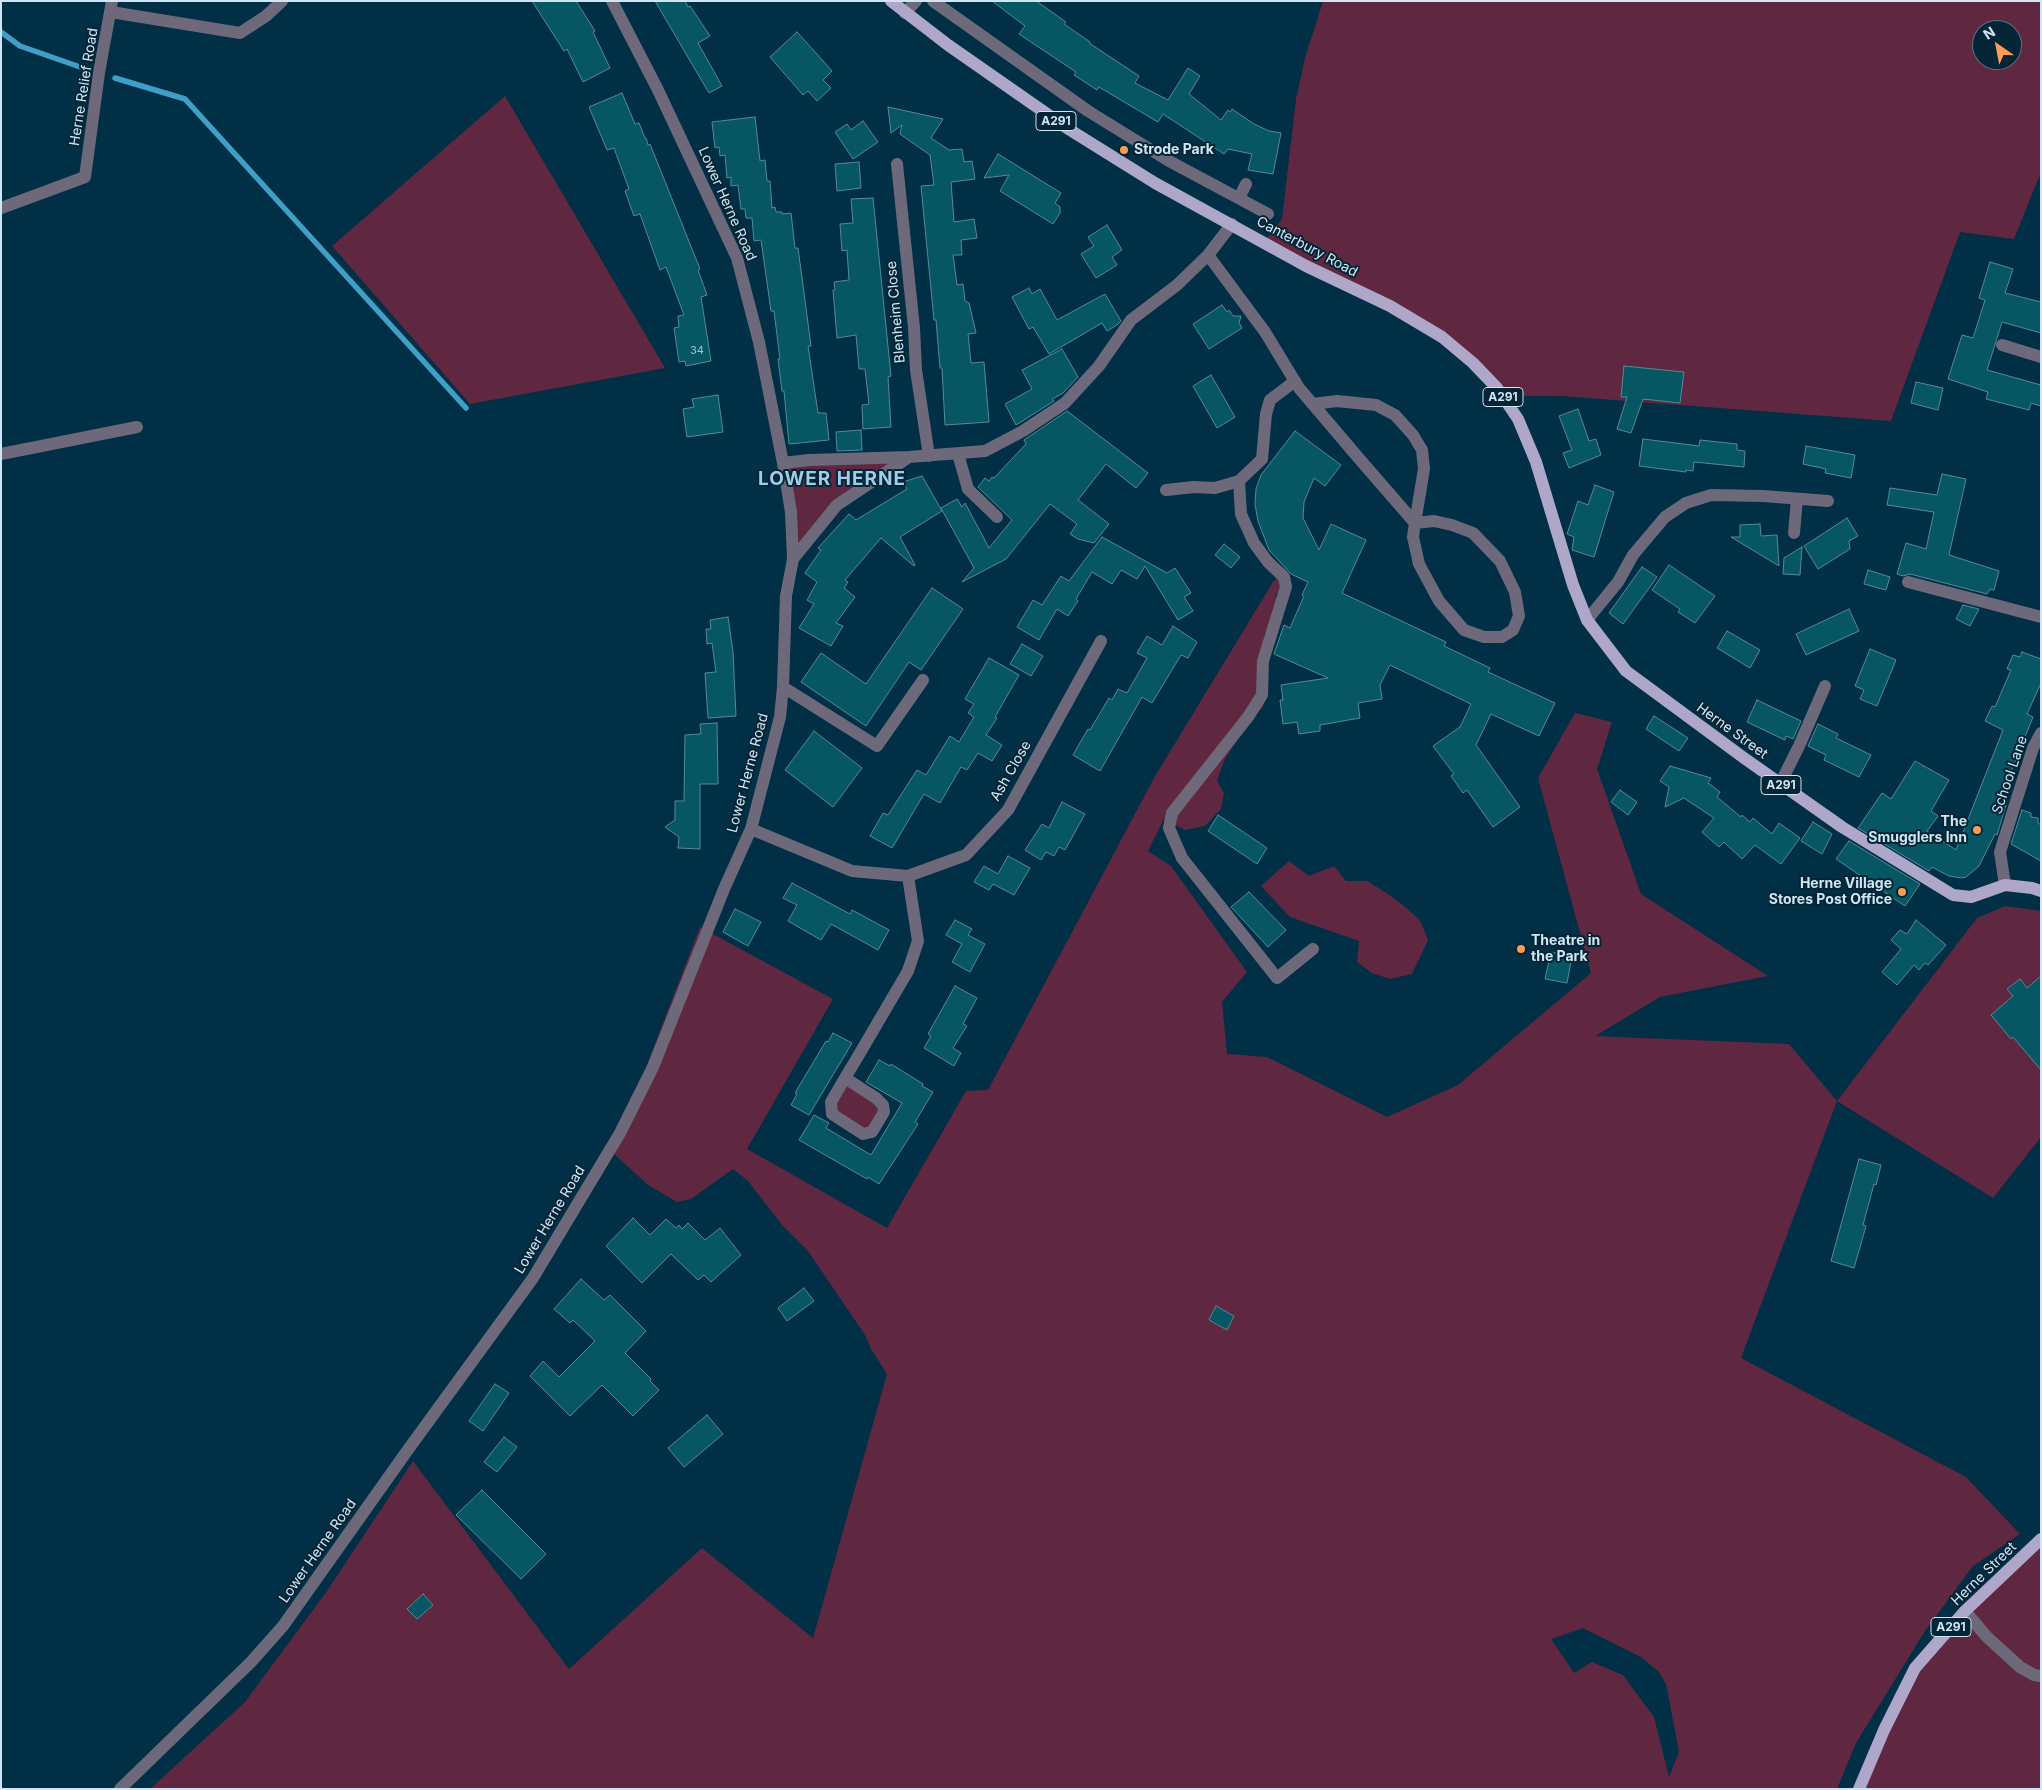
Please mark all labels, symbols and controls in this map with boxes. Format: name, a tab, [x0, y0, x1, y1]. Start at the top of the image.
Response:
north arrow	[1972, 20, 2022, 70]
text: N	[1980, 23, 1998, 43]
street label: Herne Relief Road	[66, 27, 102, 147]
road number: A291	[1036, 112, 1076, 130]
place label: Strode Park	[1134, 142, 1214, 158]
street label: Lower Herne Road	[694, 144, 760, 264]
marker: Strode Park	[1118, 144, 1130, 156]
street label: Canterbury Road	[1253, 213, 1361, 281]
street label: Blenheim Close	[883, 260, 909, 364]
house number: 34	[690, 344, 704, 358]
road number: A291	[1483, 388, 1523, 407]
district label: LOWER HERNE	[757, 468, 907, 490]
street label: Herne Street	[1693, 700, 1771, 762]
street label: Lower Herne Road	[724, 712, 772, 834]
street label: School Lane	[1989, 734, 2031, 816]
street label: Ash Close	[987, 738, 1035, 804]
road number: A291	[1761, 776, 1801, 794]
place label: The Smugglers Inn	[1868, 814, 1967, 846]
marker: The Smugglers Inn	[1971, 824, 1983, 836]
place label: Herne Village Stores Post Office	[1769, 876, 1892, 909]
marker: Herne Village Stores Post Office	[1896, 886, 1908, 898]
place label: Theatre in the Park	[1531, 933, 1600, 966]
marker: Theatre in the Park	[1515, 943, 1527, 955]
street label: Lower Herne Road	[511, 1163, 589, 1277]
street label: Lower Herne Road	[276, 1496, 360, 1606]
street label: Herne Street	[1948, 1539, 2020, 1609]
road number: A291	[1931, 1618, 1971, 1636]

